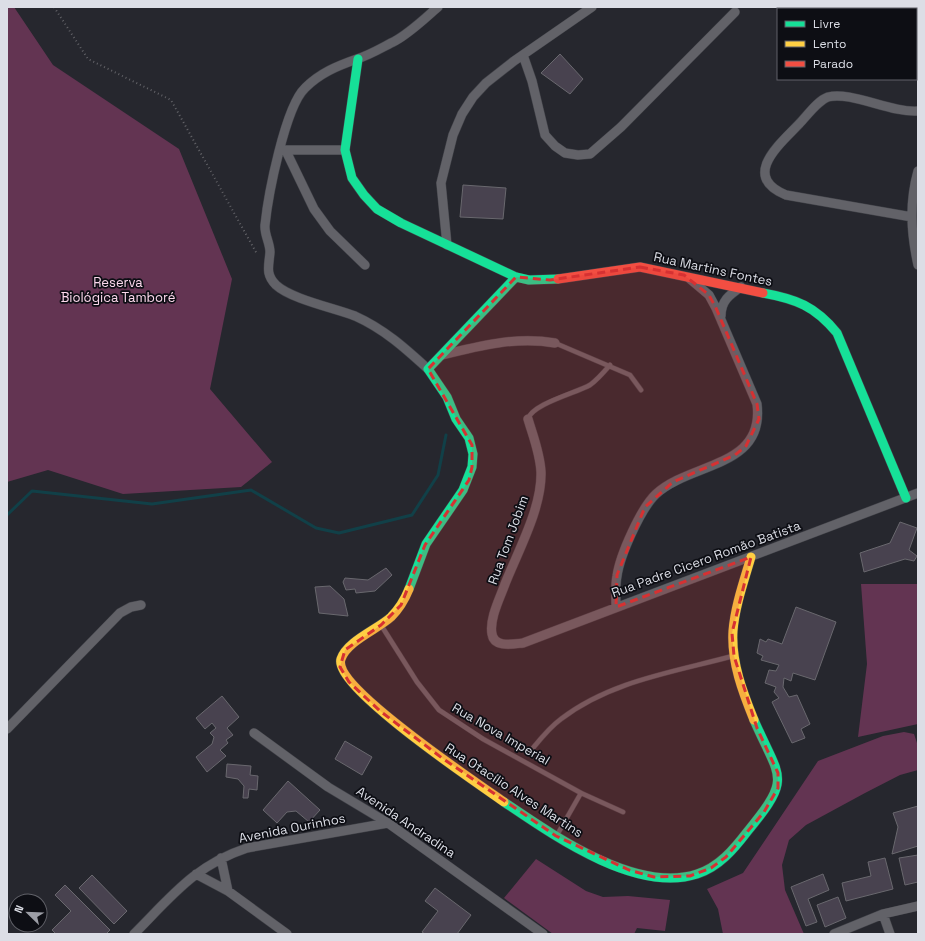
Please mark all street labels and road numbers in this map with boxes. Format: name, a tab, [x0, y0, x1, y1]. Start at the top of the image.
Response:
street label: Rua Martins Fontes	[652, 248, 774, 290]
street label: Rua Tom Jobim	[484, 493, 532, 587]
street label: Rua Padre Cicero Romão Batista	[609, 517, 803, 601]
street label: Rua Nova Imperial	[449, 699, 553, 769]
street label: Rua Otacílio Alves Martins	[442, 739, 586, 841]
street label: Avenida Andradina	[353, 782, 459, 862]
street label: Avenida Ourinhos	[237, 809, 347, 847]

